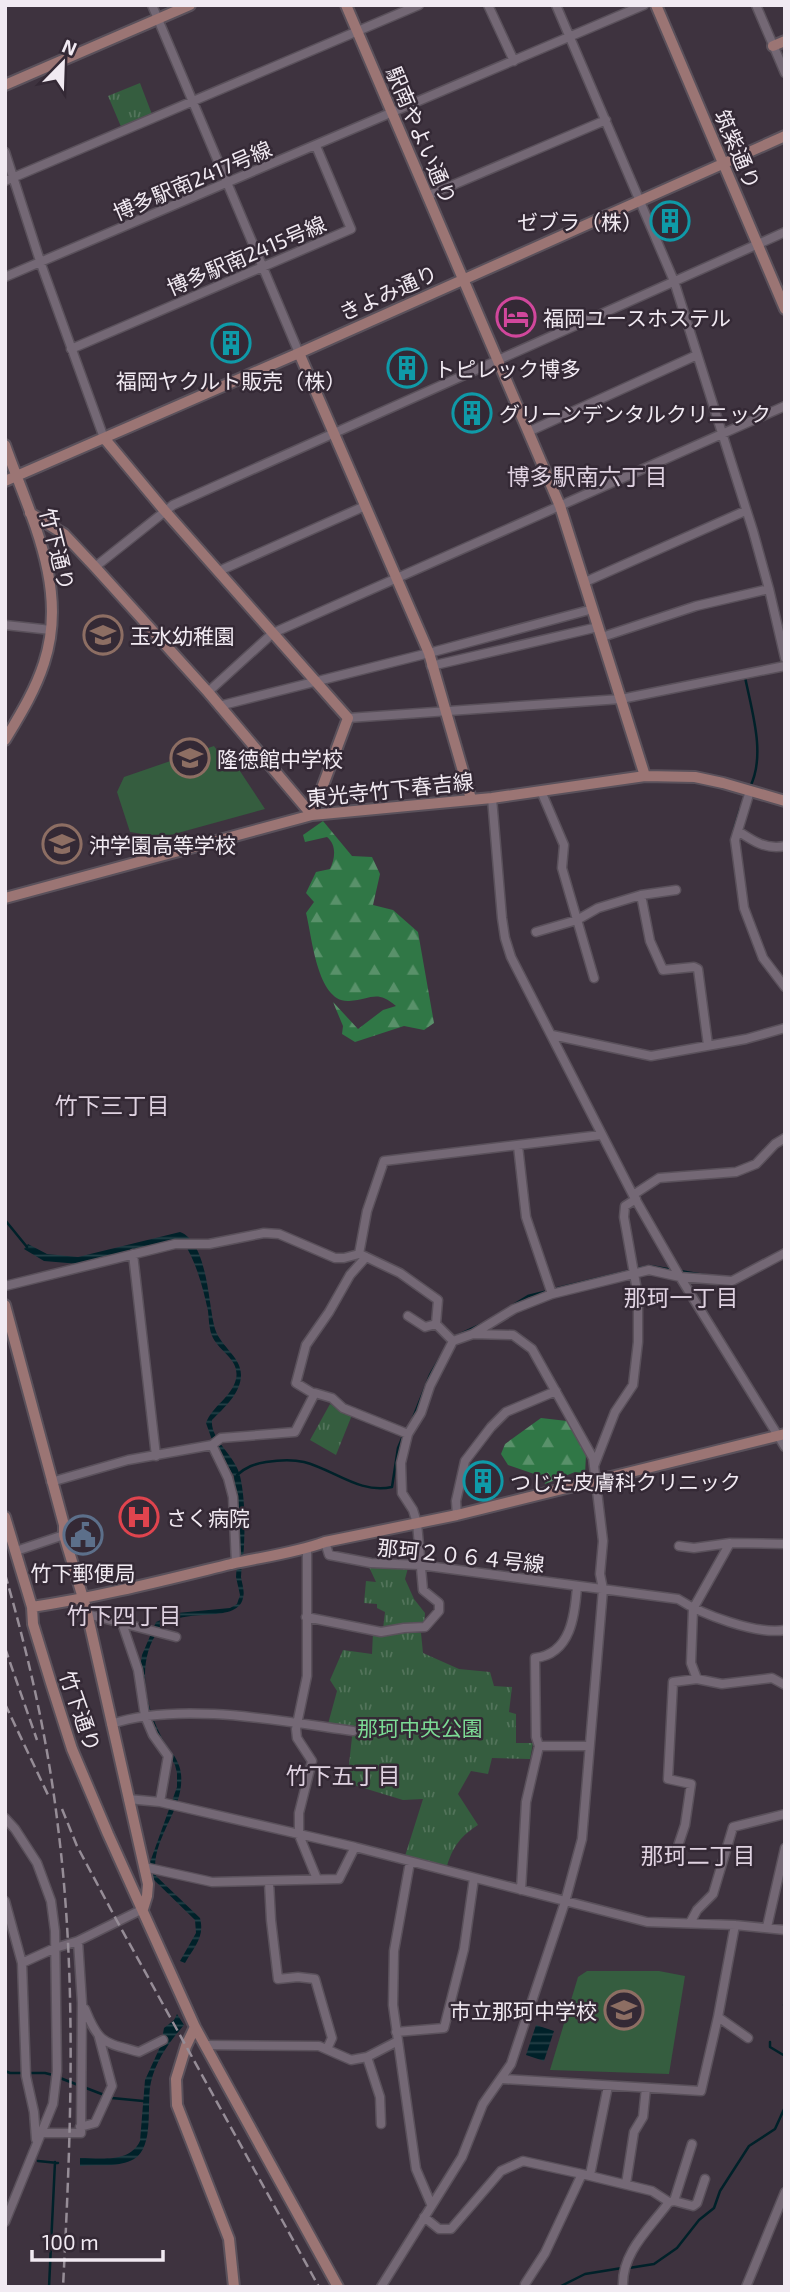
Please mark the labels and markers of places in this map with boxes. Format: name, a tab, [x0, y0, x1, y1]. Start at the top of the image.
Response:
building icon: ゼブラ（株）	[649, 200, 691, 242]
place label: ゼブラ（株）	[517, 209, 643, 234]
hotel icon: 福岡ユースホステル	[495, 296, 537, 338]
place label: 福岡ユースホステル	[543, 305, 731, 330]
building icon: 福岡ヤクルト販売（株）	[210, 322, 252, 364]
building icon: トピレック博多	[386, 347, 428, 389]
place label: トピレック博多	[434, 356, 581, 381]
place label: 福岡ヤクルト販売（株）	[116, 368, 346, 393]
building icon: グリーンデンタルクリニック	[451, 392, 493, 434]
place label: グリーンデンタルクリニック	[499, 401, 771, 426]
school or university icon: 玉水幼稚園	[82, 614, 124, 656]
place label: 玉水幼稚園	[130, 623, 235, 648]
school or university icon: 隆徳館中学校	[169, 737, 211, 779]
place label: 隆徳館中学校	[217, 746, 343, 771]
school or university icon: 沖学園高等学校	[41, 823, 83, 865]
place label: 沖学園高等学校	[89, 832, 236, 857]
building icon: つじた皮膚科クリニック	[462, 1460, 504, 1502]
place label: つじた皮膚科クリニック	[510, 1469, 741, 1494]
hospital icon: さく病院	[118, 1496, 160, 1538]
place label: さく病院	[166, 1505, 250, 1530]
public building icon: 竹下郵便局	[62, 1514, 104, 1556]
place label: 竹下郵便局	[31, 1560, 136, 1585]
school or university icon: 市立那珂中学校	[603, 1989, 645, 2031]
place label: 市立那珂中学校	[450, 1998, 597, 2023]

